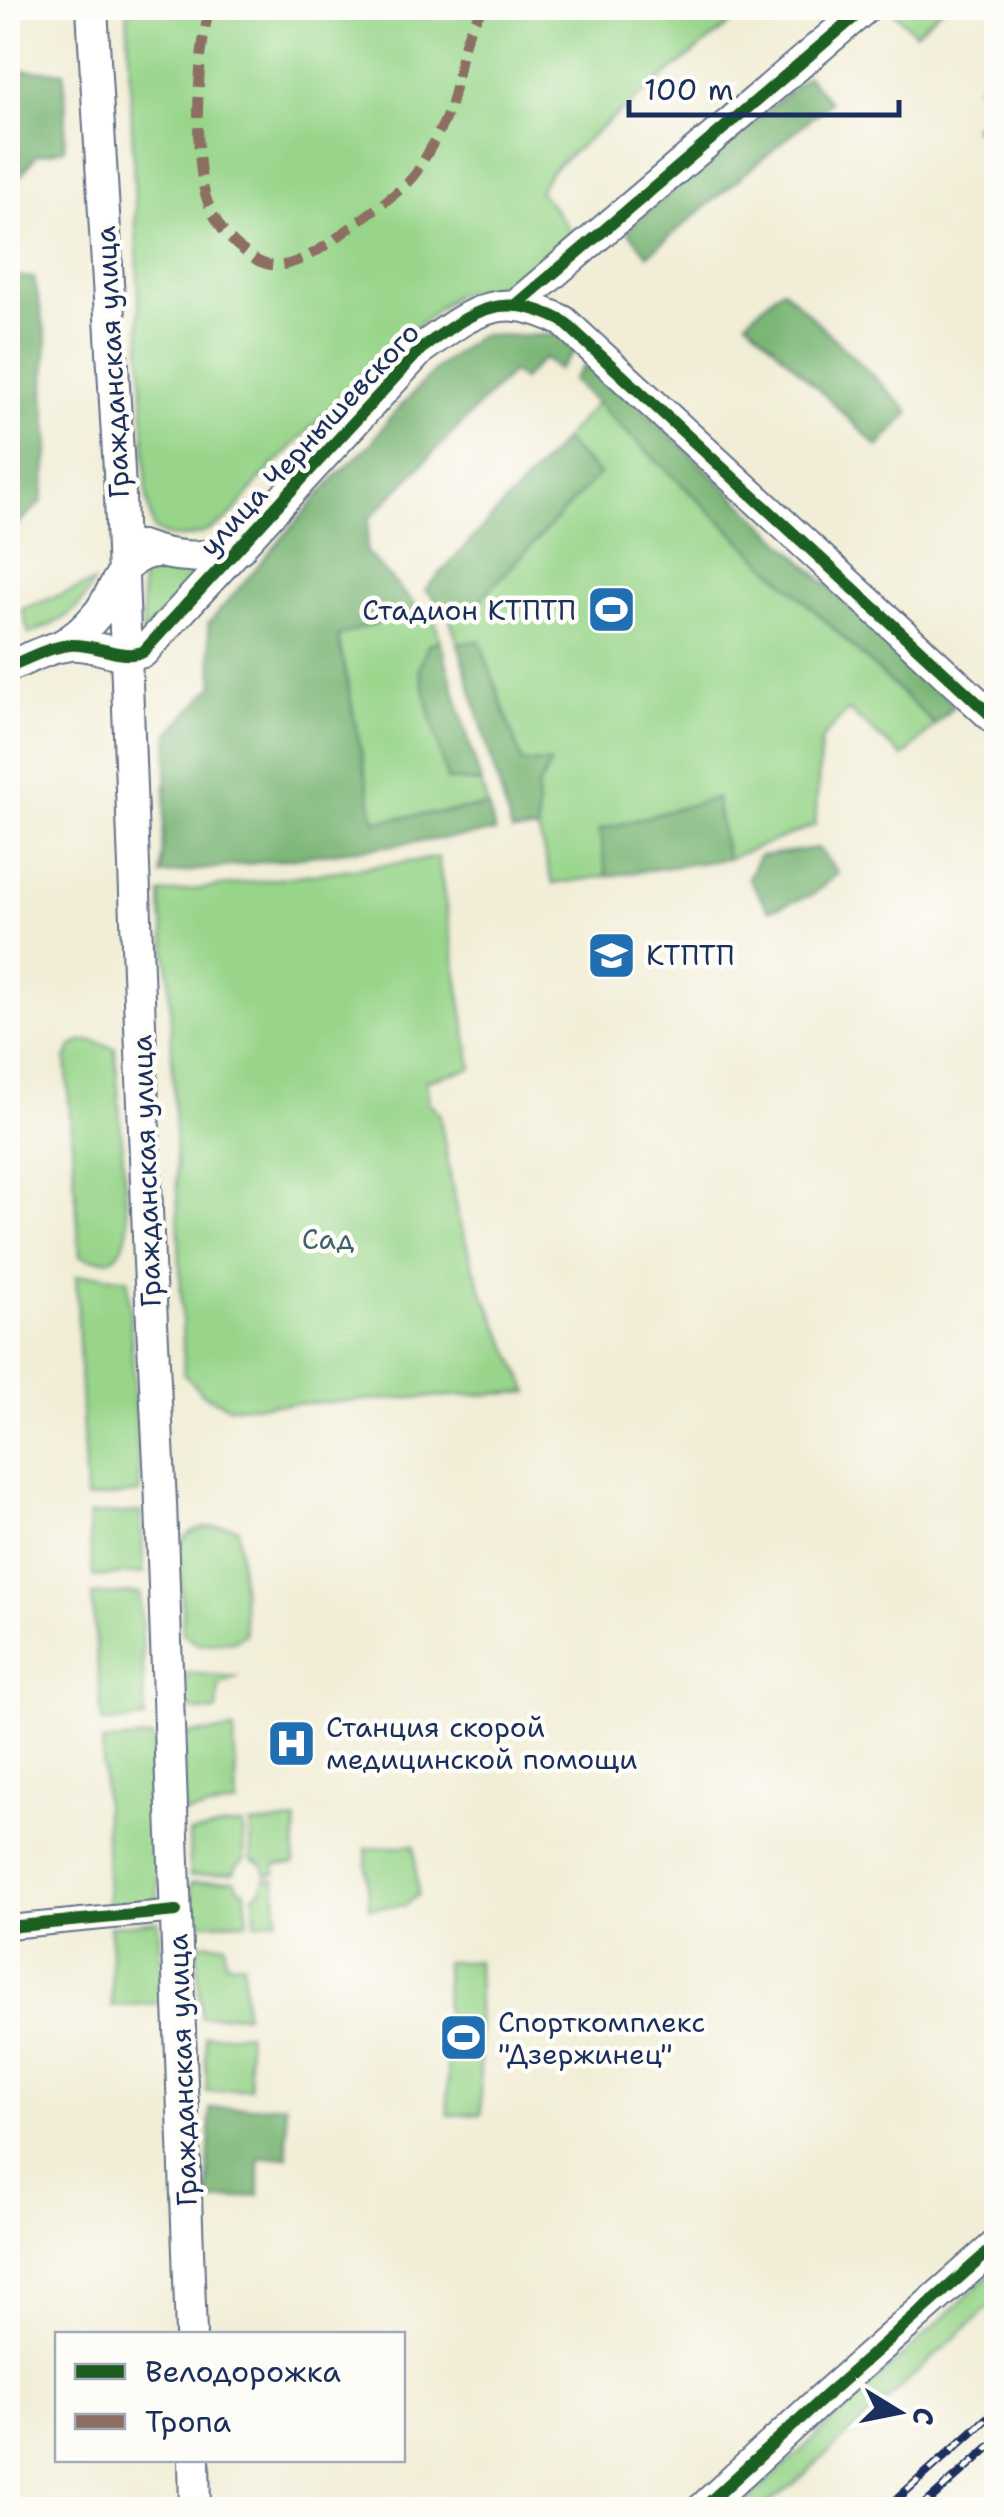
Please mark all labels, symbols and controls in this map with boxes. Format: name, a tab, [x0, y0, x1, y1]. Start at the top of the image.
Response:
scale bar	[629, 55, 899, 117]
text: 100 m	[644, 69, 734, 110]
street label: Гражданская улица	[86, 225, 138, 499]
street label: улица Чернышевского	[190, 314, 428, 564]
sports icon: Стадион КТПТП	[585, 584, 637, 636]
place label: Стадион КТПТП	[362, 591, 576, 629]
school or university icon: КТПТП	[585, 929, 637, 981]
place label: КТПТП	[646, 936, 735, 974]
street label: Гражданская улица	[122, 1034, 170, 1308]
park label: Сад	[302, 1220, 355, 1258]
place label: Станция скорой медицинской помощи	[326, 1708, 638, 1778]
hospital icon: Станция скорой медицинской помощи	[265, 1717, 317, 1769]
street label: Гражданская улица	[158, 1933, 206, 2207]
place label: Спорткомплекс "Дзержинец"	[498, 2003, 705, 2073]
sports icon: Спорткомплекс "Дзержинец"	[437, 2012, 489, 2064]
legend	[55, 2332, 405, 2462]
text: Велодорожка	[145, 2351, 341, 2392]
north arrow	[849, 2362, 949, 2462]
text: Тропа	[145, 2401, 232, 2442]
text: С	[903, 2405, 944, 2428]

